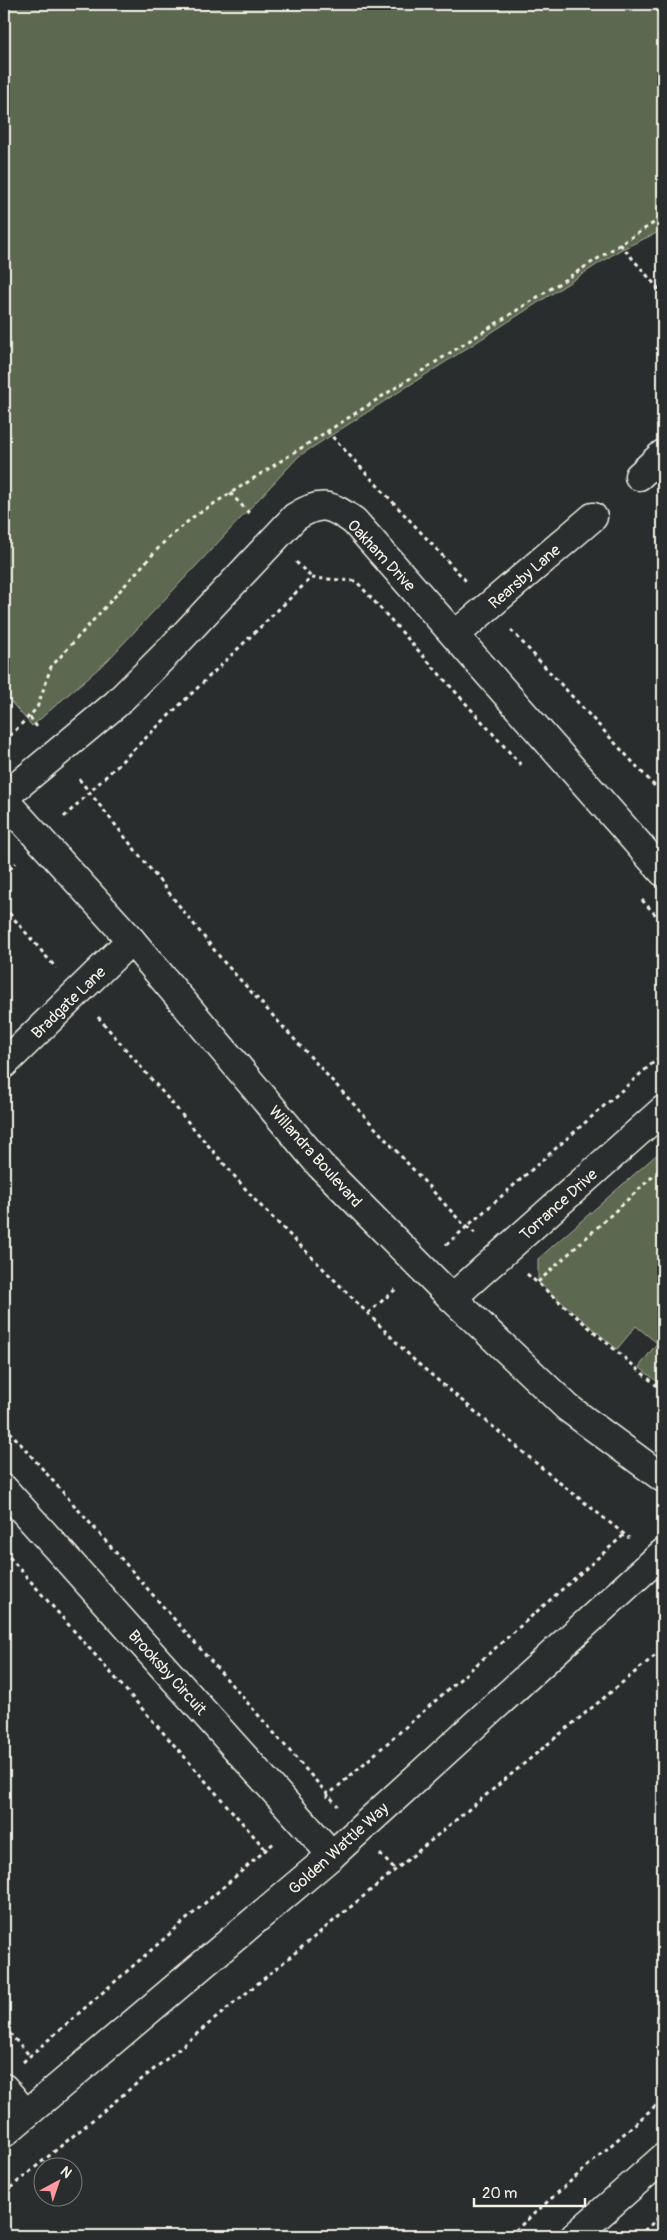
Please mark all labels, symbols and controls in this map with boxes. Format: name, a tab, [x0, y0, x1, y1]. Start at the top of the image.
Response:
street label: Oakham Drive	[343, 516, 420, 596]
street label: Rearsby Lane	[485, 540, 565, 613]
street label: Bradgate Lane	[27, 962, 110, 1043]
street label: Willandra Boulevard	[264, 1102, 366, 1212]
street label: Torrance Drive	[516, 1165, 602, 1245]
street label: Brooksby Circuit	[124, 1626, 211, 1720]
street label: Golden Wattle Way	[285, 1798, 393, 1899]
north arrow	[32, 2158, 82, 2208]
text: N	[57, 2163, 75, 2182]
scale bar	[474, 2175, 586, 2207]
text: 20 m	[482, 2184, 517, 2203]

